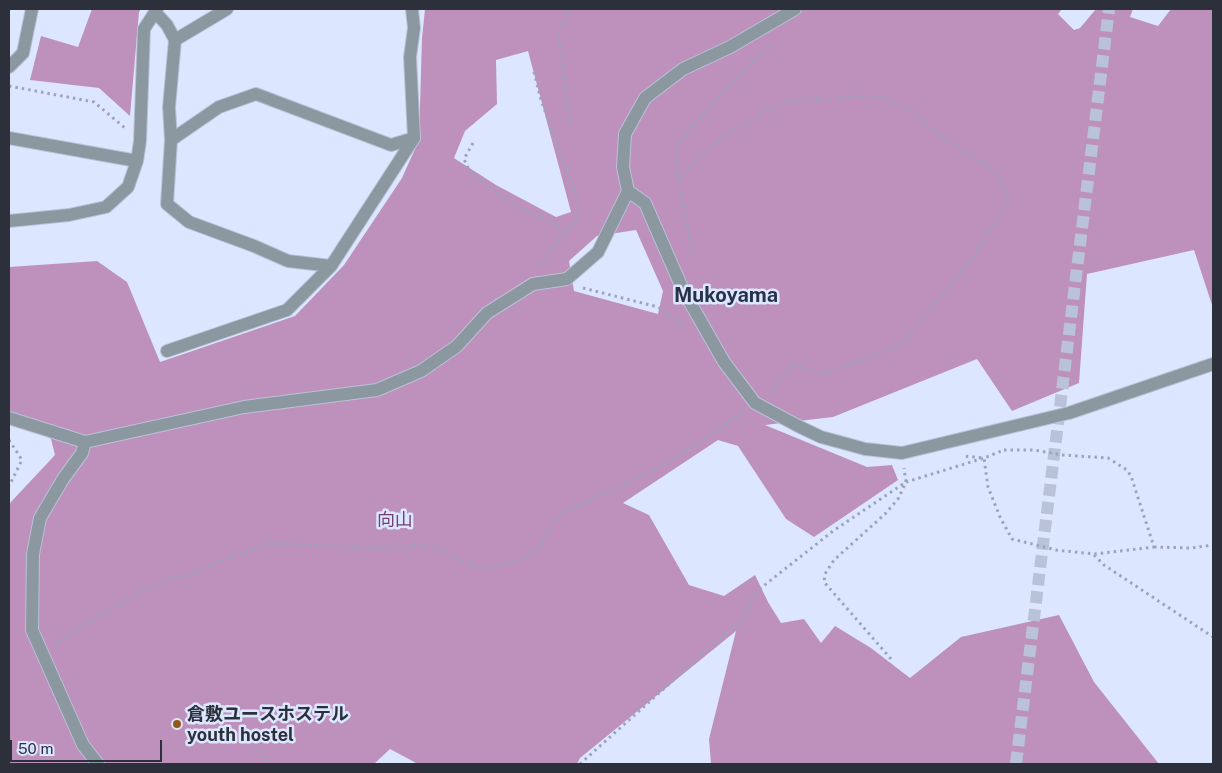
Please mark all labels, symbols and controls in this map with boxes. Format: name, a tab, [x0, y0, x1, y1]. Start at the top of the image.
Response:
district label: Mukoyama	[674, 284, 778, 308]
park label: 向山	[377, 509, 413, 531]
place label: 倉敷ユースホステル youth hostel	[187, 703, 349, 746]
marker: 倉敷ユースホステル youth hostel	[171, 718, 183, 730]
scale bar	[12, 730, 165, 762]
text: 50 m	[18, 740, 53, 757]

